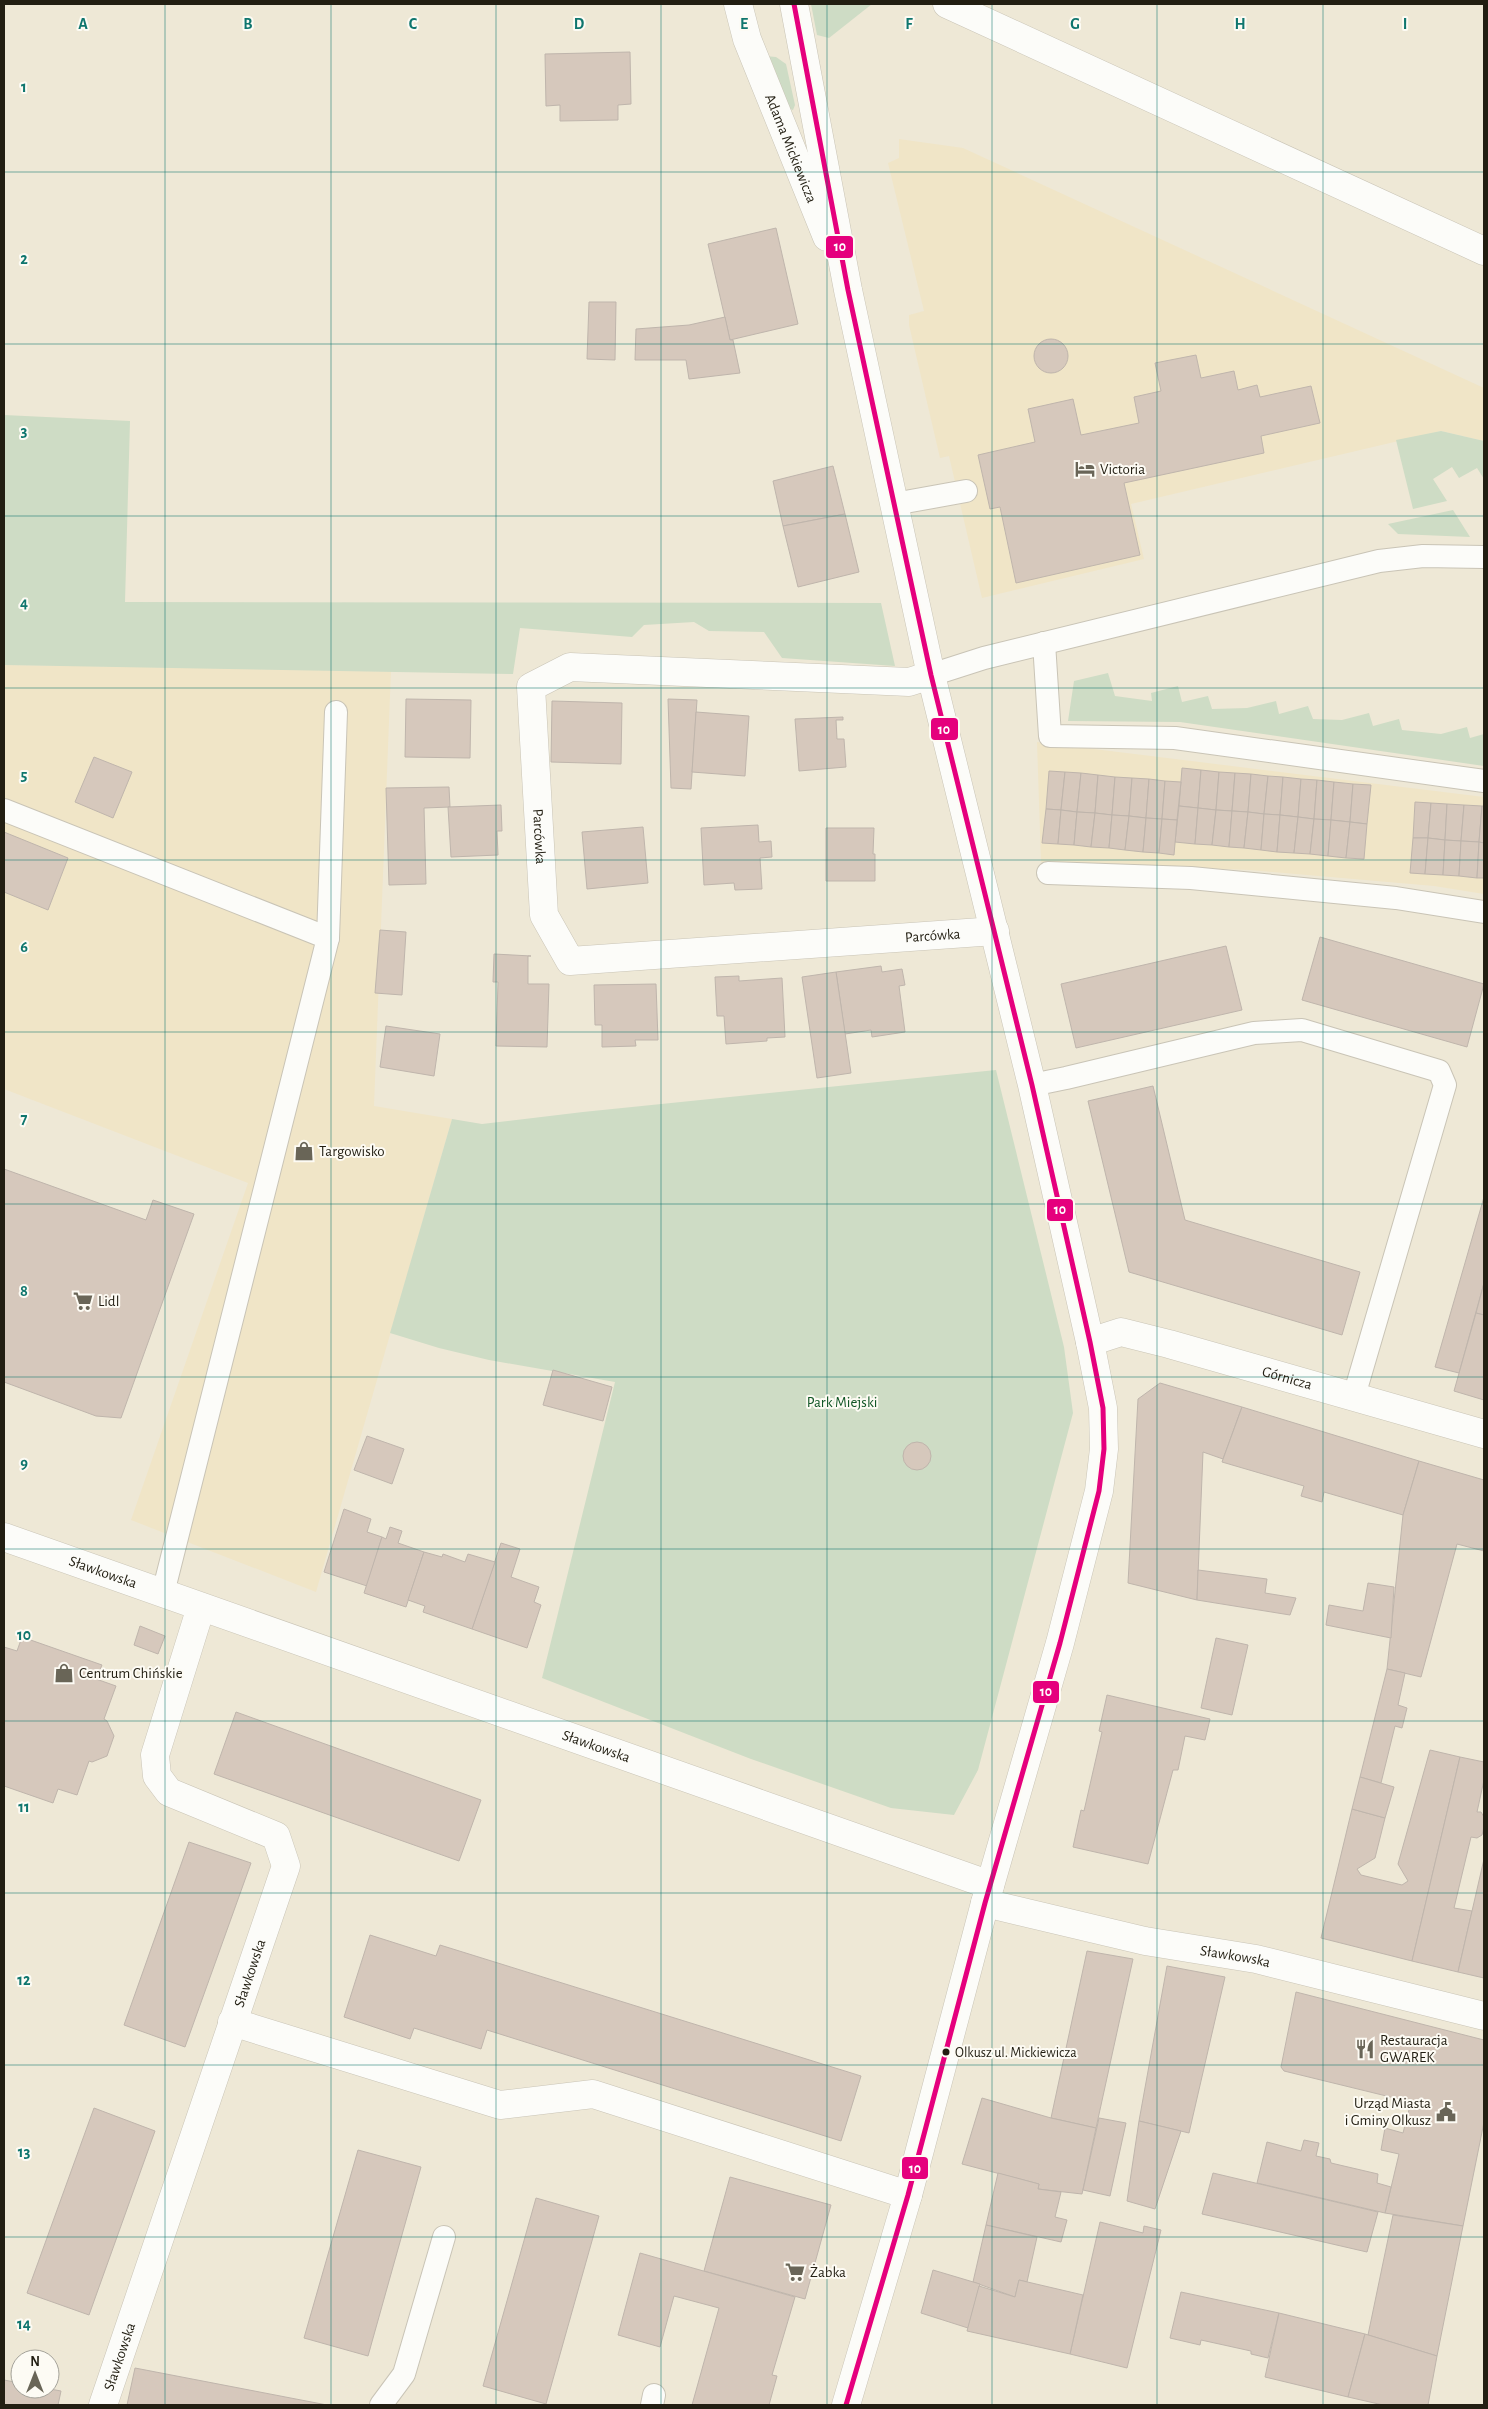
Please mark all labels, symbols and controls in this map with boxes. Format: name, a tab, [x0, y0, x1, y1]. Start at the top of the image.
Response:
text: A	[78, 16, 88, 32]
text: B	[243, 16, 253, 32]
text: C	[409, 16, 418, 32]
text: D	[574, 16, 585, 32]
text: E	[740, 16, 748, 32]
text: F	[905, 16, 913, 32]
text: G	[1070, 16, 1080, 32]
text: H	[1234, 16, 1246, 32]
text: I	[1403, 16, 1407, 32]
text: 1	[21, 79, 27, 95]
street label: Adama Mickiewicza	[762, 92, 819, 205]
line badge: 10	[825, 235, 854, 259]
text: 10	[834, 240, 846, 254]
text: 2	[20, 251, 28, 267]
text: 3	[21, 423, 28, 439]
hotel icon: Victoria	[1074, 458, 1096, 480]
place label: Victoria	[1100, 462, 1145, 477]
text: 4	[20, 595, 28, 611]
line badge: 10	[930, 717, 959, 741]
text: 10	[938, 723, 950, 737]
text: 5	[21, 767, 28, 783]
street label: Parcówka	[530, 808, 548, 865]
street label: Parcówka	[904, 926, 961, 945]
text: 6	[20, 939, 28, 955]
text: 7	[21, 1111, 28, 1127]
shop icon: Targowisko	[293, 1140, 315, 1162]
place label: Targowisko	[319, 1144, 385, 1159]
line badge: 10	[1046, 1198, 1074, 1222]
text: 10	[1054, 1203, 1066, 1217]
text: 8	[20, 1283, 28, 1299]
supermarket icon: Lidl	[72, 1290, 94, 1312]
place label: Lidl	[98, 1294, 119, 1309]
street label: Górnicza	[1260, 1364, 1314, 1393]
park label: Park Miejski	[807, 1395, 877, 1410]
text: 9	[20, 1455, 28, 1471]
street label: Sławkowska	[67, 1554, 139, 1591]
text: 10	[17, 1627, 31, 1643]
shop icon: Centrum Chińskie	[53, 1662, 75, 1684]
place label: Centrum Chińskie	[79, 1666, 183, 1681]
line badge: 10	[1032, 1680, 1060, 1704]
text: 10	[1040, 1685, 1052, 1699]
street label: Sławkowska	[560, 1728, 632, 1765]
text: 11	[18, 1799, 30, 1815]
street label: Sławkowska	[232, 1937, 269, 2009]
street label: Sławkowska	[1199, 1943, 1272, 1970]
text: 12	[17, 1972, 31, 1988]
place label: Restauracja GWAREK	[1380, 2033, 1448, 2065]
restaurant icon: Restauracja GWAREK	[1354, 2038, 1376, 2060]
place label: Olkusz ul. Mickiewicza	[955, 2046, 1077, 2060]
marker: Olkusz ul. Mickiewicza	[941, 2047, 951, 2057]
place label: Urząd Miasta i Gminy Olkusz	[1345, 2096, 1431, 2128]
public building icon: Urząd Miasta i Gminy Olkusz	[1435, 2101, 1457, 2123]
text: 13	[18, 2144, 30, 2160]
line badge: 10	[901, 2156, 929, 2180]
text: 10	[909, 2162, 921, 2176]
supermarket icon: Żabka	[784, 2261, 806, 2283]
place label: Żabka	[810, 2263, 846, 2280]
text: 14	[17, 2316, 31, 2332]
street label: Sławkowska	[101, 2321, 138, 2393]
north arrow	[10, 2349, 60, 2399]
text: N	[30, 2355, 40, 2369]

